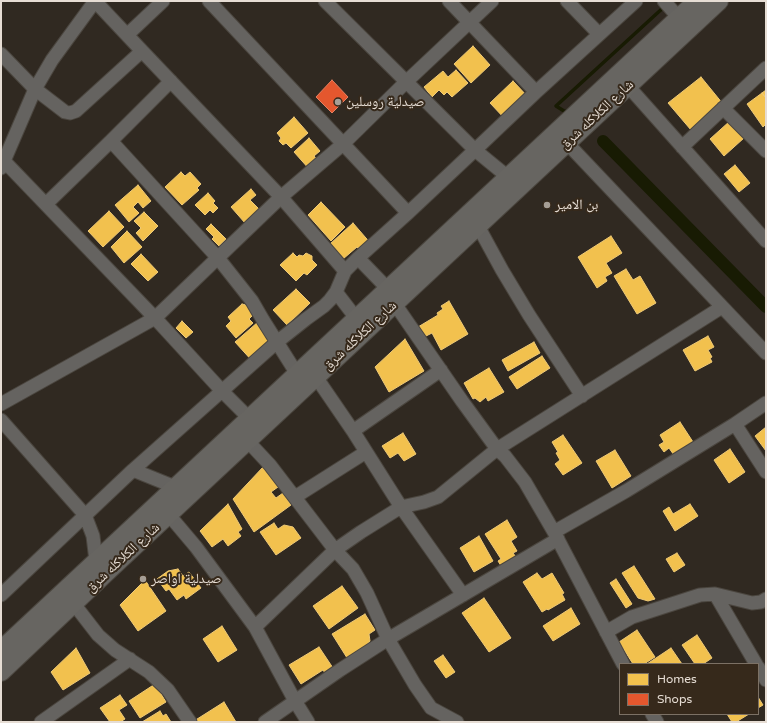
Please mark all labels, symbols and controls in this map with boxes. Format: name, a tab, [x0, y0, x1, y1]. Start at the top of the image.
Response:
street label: شارع الكلاكله شرق	[557, 77, 637, 153]
place label: صيدلية روسلين	[346, 94, 424, 110]
marker: صيدلية روسلين	[333, 97, 343, 107]
place label: بن الامير	[555, 197, 598, 213]
marker: بن الامير	[542, 200, 552, 210]
street label: شارع الكلاكله شرق	[320, 298, 400, 374]
street label: شارع الكلاكله شرق	[83, 520, 163, 596]
place label: صيدلية اواصر	[151, 571, 222, 587]
marker: صيدلية اواصر	[138, 574, 148, 584]
legend	[619, 663, 759, 715]
text: Homes	[657, 672, 697, 686]
text: Shops	[657, 692, 692, 706]

